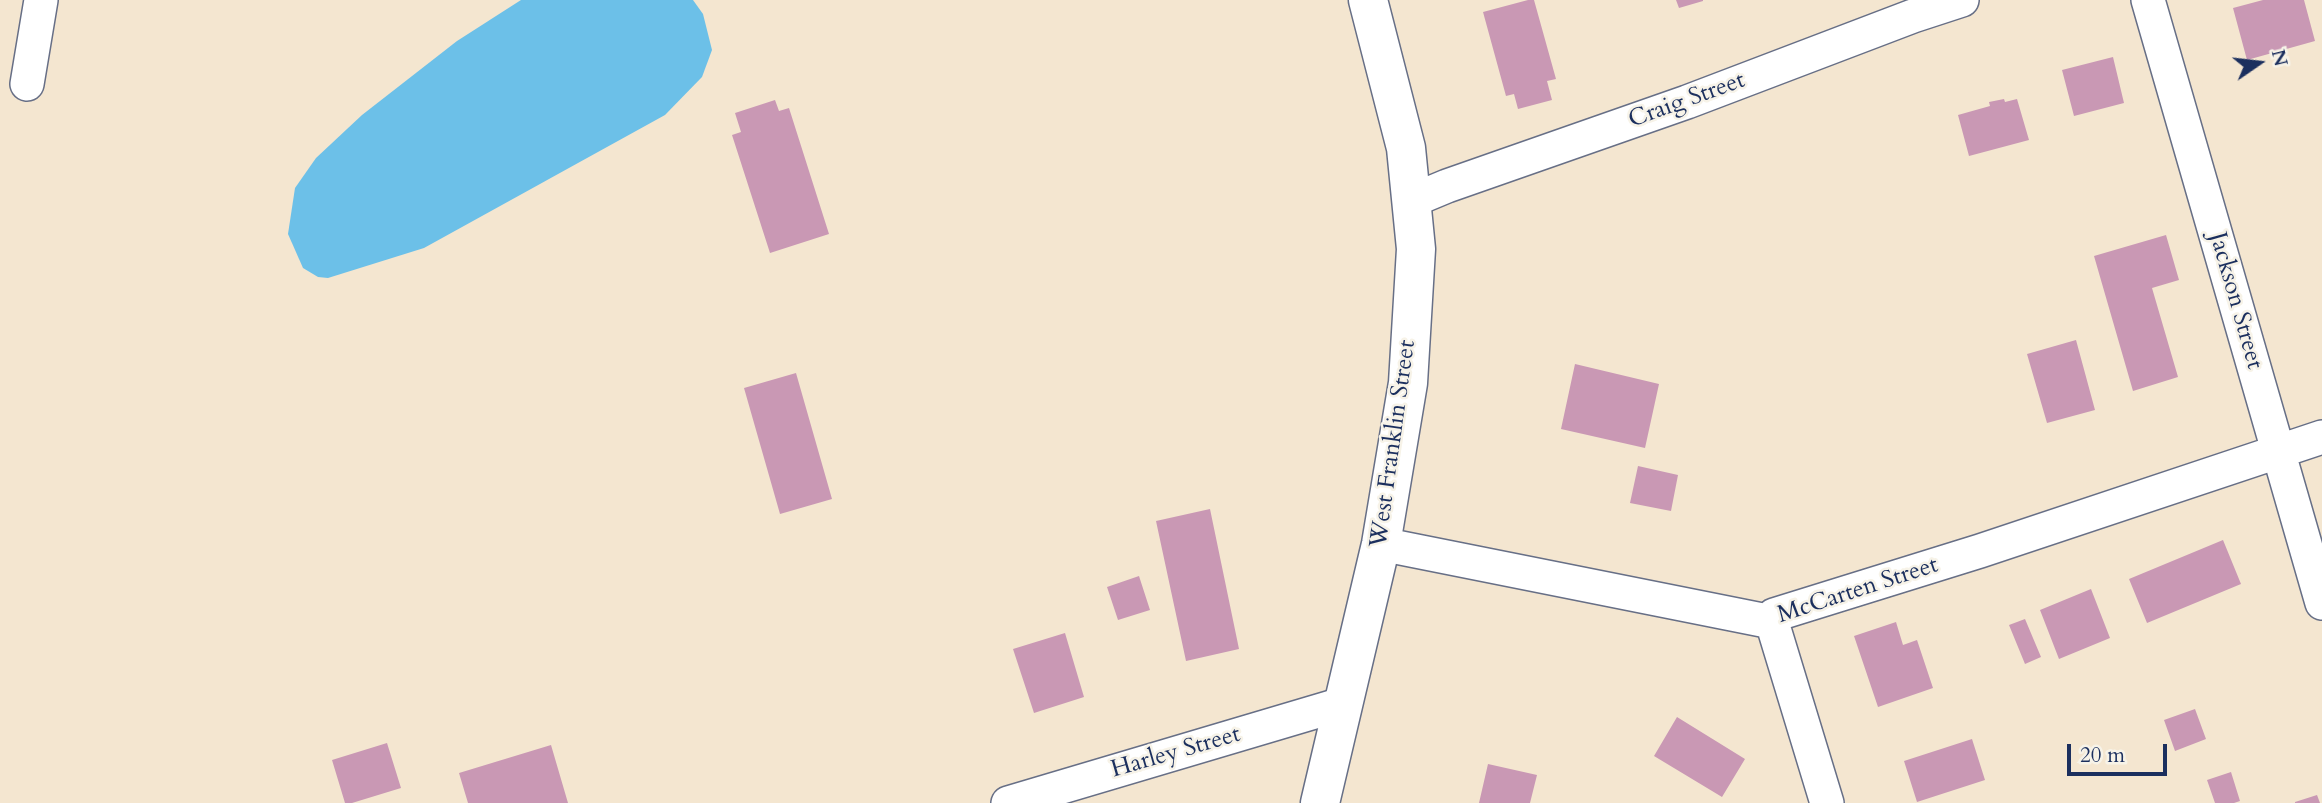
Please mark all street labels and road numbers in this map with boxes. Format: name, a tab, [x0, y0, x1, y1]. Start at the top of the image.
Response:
street label: Craig Street	[1625, 67, 1749, 135]
street label: Jackson Street	[2202, 229, 2268, 373]
street label: West Franklin Street	[1365, 338, 1423, 550]
street label: McCarten Street	[1774, 551, 1942, 631]
street label: Harley Street	[1108, 721, 1244, 785]

